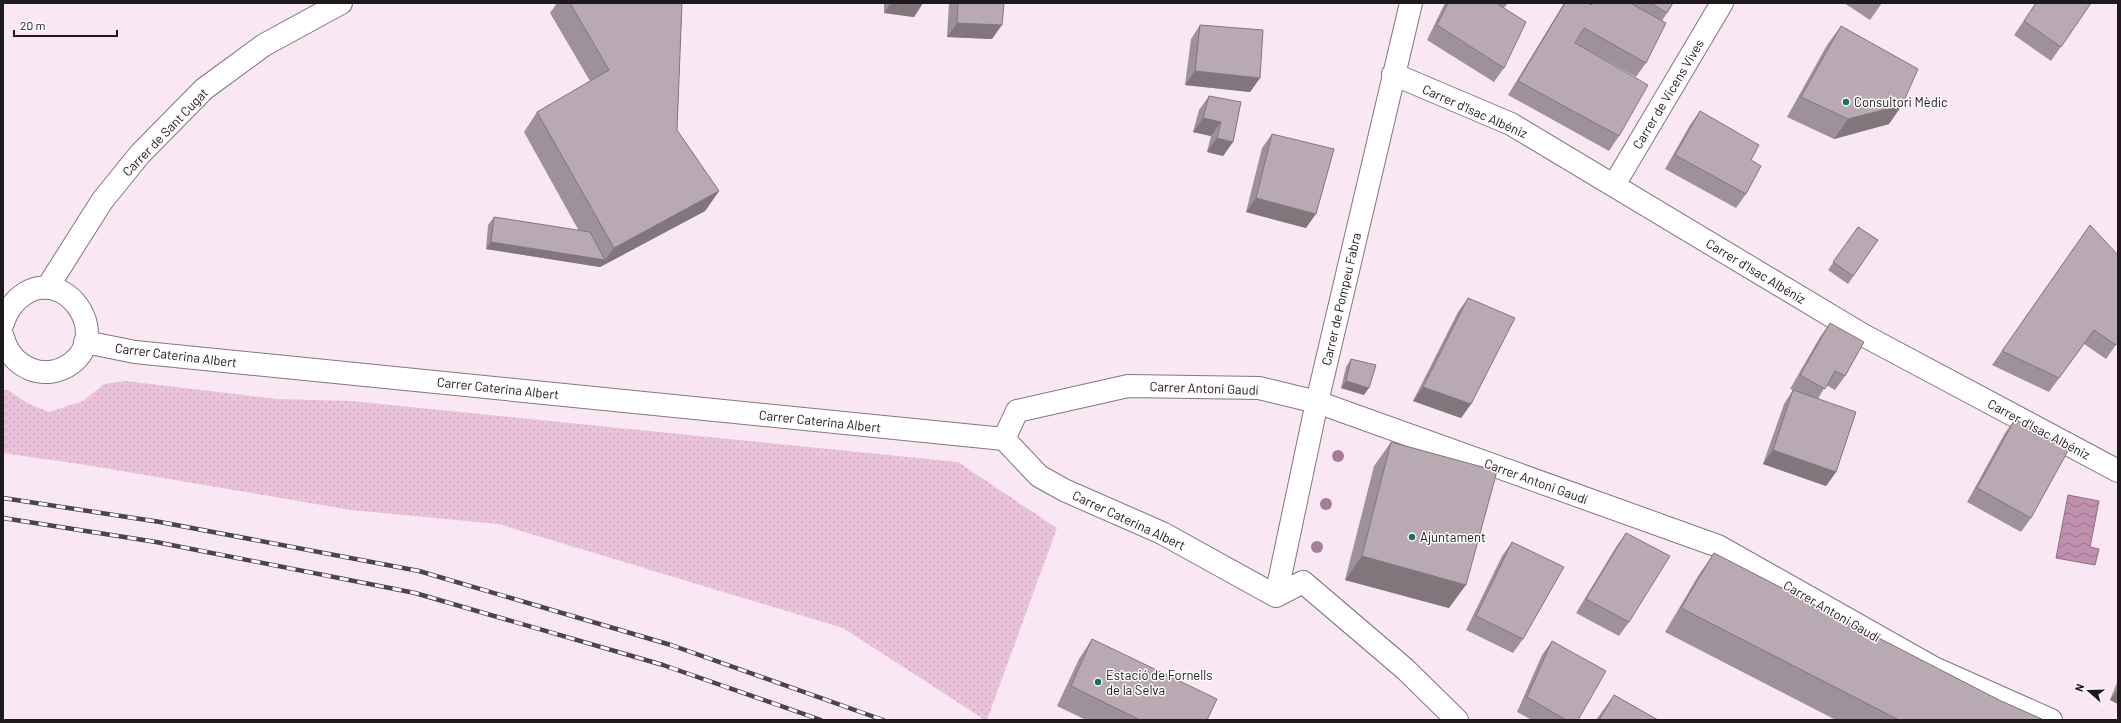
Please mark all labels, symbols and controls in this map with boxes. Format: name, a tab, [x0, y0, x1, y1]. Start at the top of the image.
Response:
scale bar	[14, 12, 117, 38]
text: 20 m	[20, 18, 46, 32]
street label: Carrer de Vicens Vives	[1629, 36, 1707, 152]
street label: Carrer d'Isac Albéniz	[1420, 81, 1530, 141]
street label: Carrer de Sant Cugat	[119, 85, 211, 179]
place label: Consultori Mèdic	[1854, 94, 1948, 110]
marker: Consultori Mèdic	[1841, 97, 1851, 107]
street label: Carrer de Pompeu Fabra	[1318, 231, 1364, 367]
street label: Carrer d'Isac Albéniz	[1703, 235, 1809, 307]
street label: Carrer Caterina Albert	[114, 340, 238, 370]
street label: Carrer Caterina Albert	[436, 374, 560, 402]
street label: Carrer Antoni Gaudí	[1149, 378, 1259, 398]
street label: Carrer d'Isac Albéniz	[1985, 395, 2093, 463]
street label: Carrer Caterina Albert	[758, 407, 882, 435]
street label: Carrer Antoni Gaudí	[1482, 455, 1590, 507]
street label: Carrer Caterina Albert	[1070, 487, 1188, 553]
place label: Ajuntament	[1420, 529, 1486, 545]
marker: Ajuntament	[1407, 532, 1417, 542]
street label: Carrer Antoni Gaudí	[1781, 577, 1883, 645]
place label: Estació de Fornells de la Selva	[1106, 667, 1213, 698]
north arrow	[2069, 671, 2109, 711]
marker: Estació de Fornells de la Selva	[1093, 677, 1103, 687]
text: N	[2072, 682, 2086, 693]

